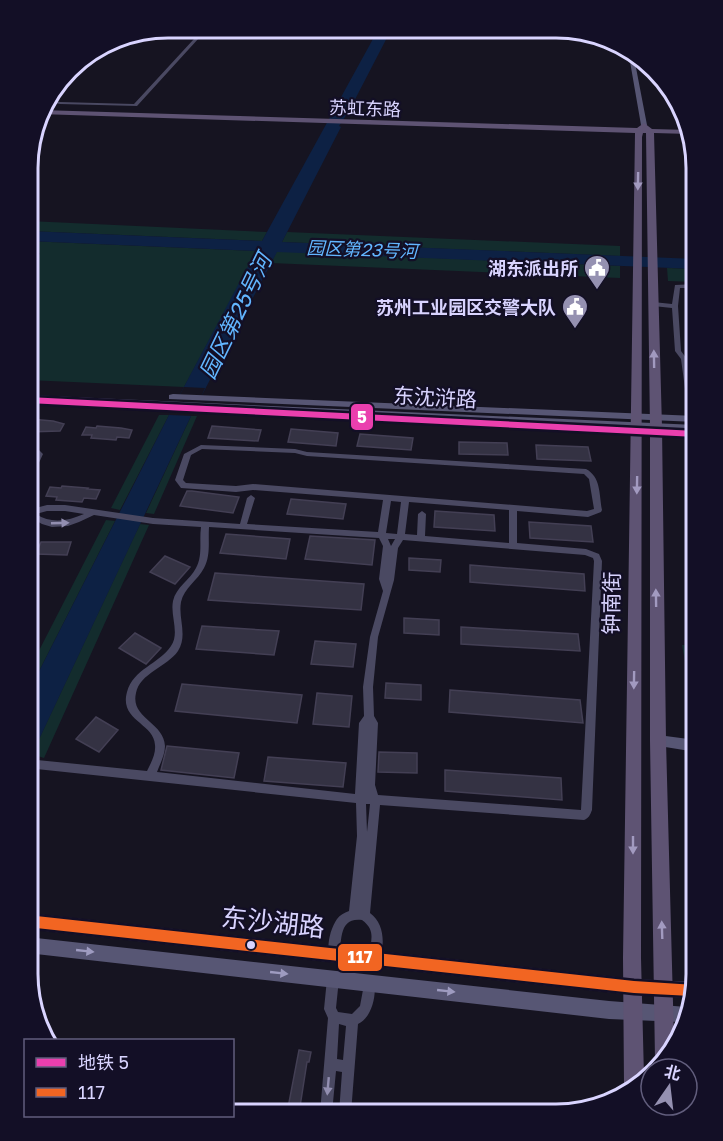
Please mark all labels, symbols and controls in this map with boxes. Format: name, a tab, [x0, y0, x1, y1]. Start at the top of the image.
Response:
street label: 苏虹东路	[329, 96, 401, 120]
one-way arrow	[633, 172, 642, 191]
water label: 园区第23号河	[306, 236, 421, 262]
water label: 园区第25号河	[193, 246, 279, 383]
public building icon: 湖东派出所	[582, 253, 612, 291]
place label: 湖东派出所	[488, 257, 578, 279]
public building icon: 苏州工业园区交警大队	[560, 292, 590, 330]
place label: 苏州工业园区交警大队	[376, 296, 556, 318]
one-way arrow	[649, 350, 659, 369]
street label: 东沈浒路	[392, 382, 478, 412]
line badge: 5	[350, 403, 374, 431]
text: 5	[357, 407, 367, 427]
one-way arrow	[632, 475, 641, 494]
one-way arrow	[51, 519, 70, 528]
street label: 钟南街	[597, 571, 625, 635]
one-way arrow	[651, 589, 661, 608]
one-way arrow	[629, 670, 639, 689]
one-way arrow	[628, 835, 638, 854]
street label: 东沙湖路	[220, 901, 326, 943]
one-way arrow	[657, 921, 666, 940]
unlabelled marker	[245, 939, 257, 951]
line badge: 117	[337, 943, 383, 972]
one-way arrow	[76, 946, 95, 956]
text: 117	[347, 947, 373, 967]
one-way arrow	[270, 968, 289, 978]
one-way arrow	[436, 986, 455, 996]
legend	[24, 1039, 234, 1117]
text: 地铁 5	[78, 1051, 129, 1073]
north arrow	[639, 1057, 699, 1117]
text: 北	[662, 1061, 683, 1084]
one-way arrow	[323, 1077, 333, 1096]
text: 117	[78, 1081, 105, 1103]

